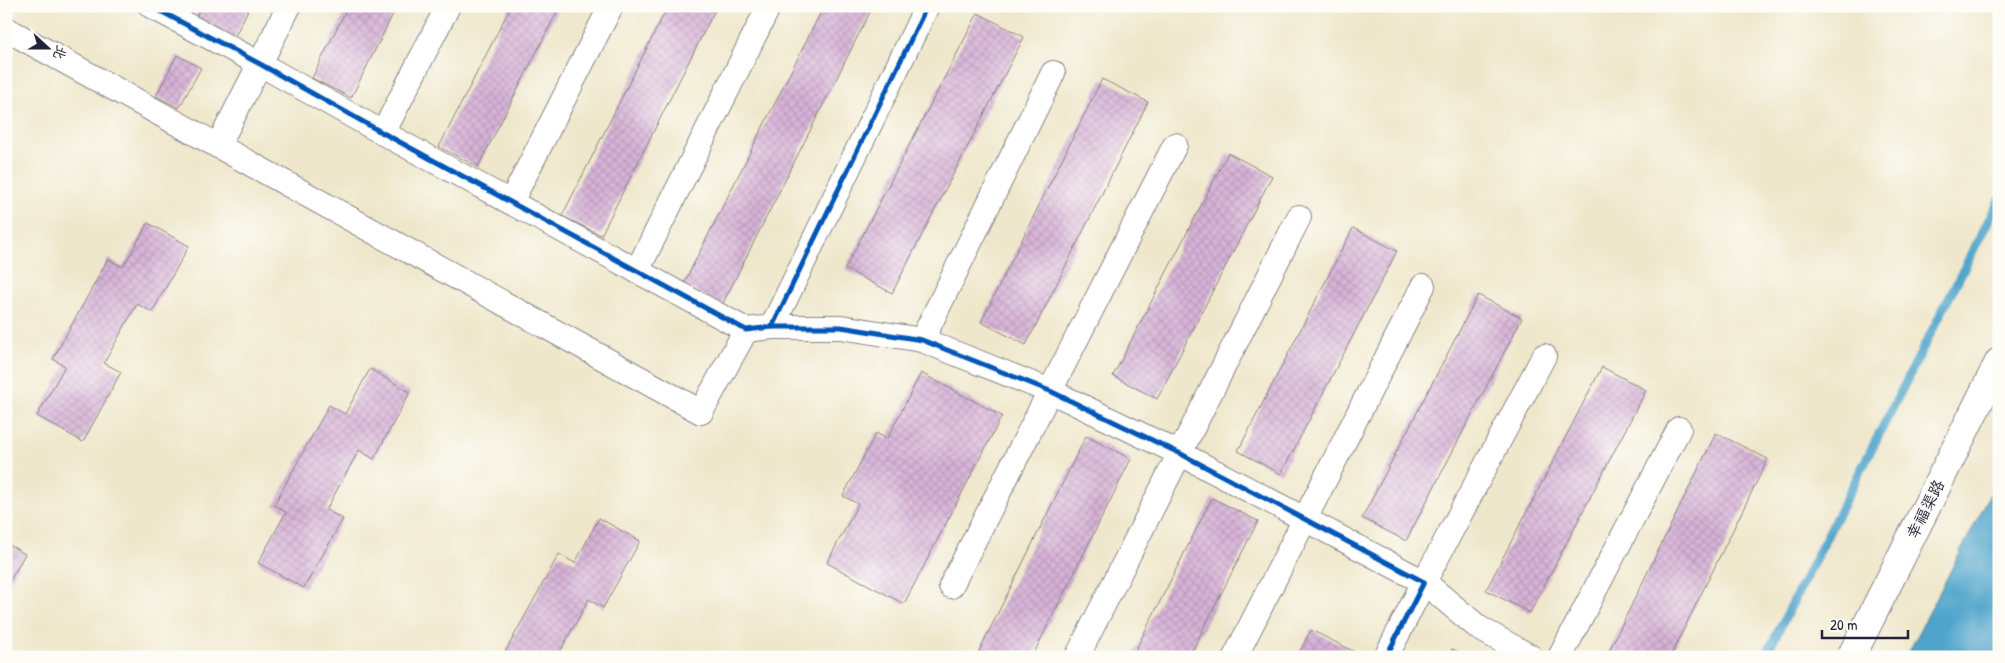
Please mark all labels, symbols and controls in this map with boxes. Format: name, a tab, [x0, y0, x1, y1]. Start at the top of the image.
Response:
north arrow	[22, 22, 72, 72]
text: 北	[49, 43, 72, 63]
street label: 幸福渠路	[1901, 475, 1949, 543]
scale bar	[1822, 608, 1909, 640]
text: 20 m	[1830, 614, 1857, 635]

